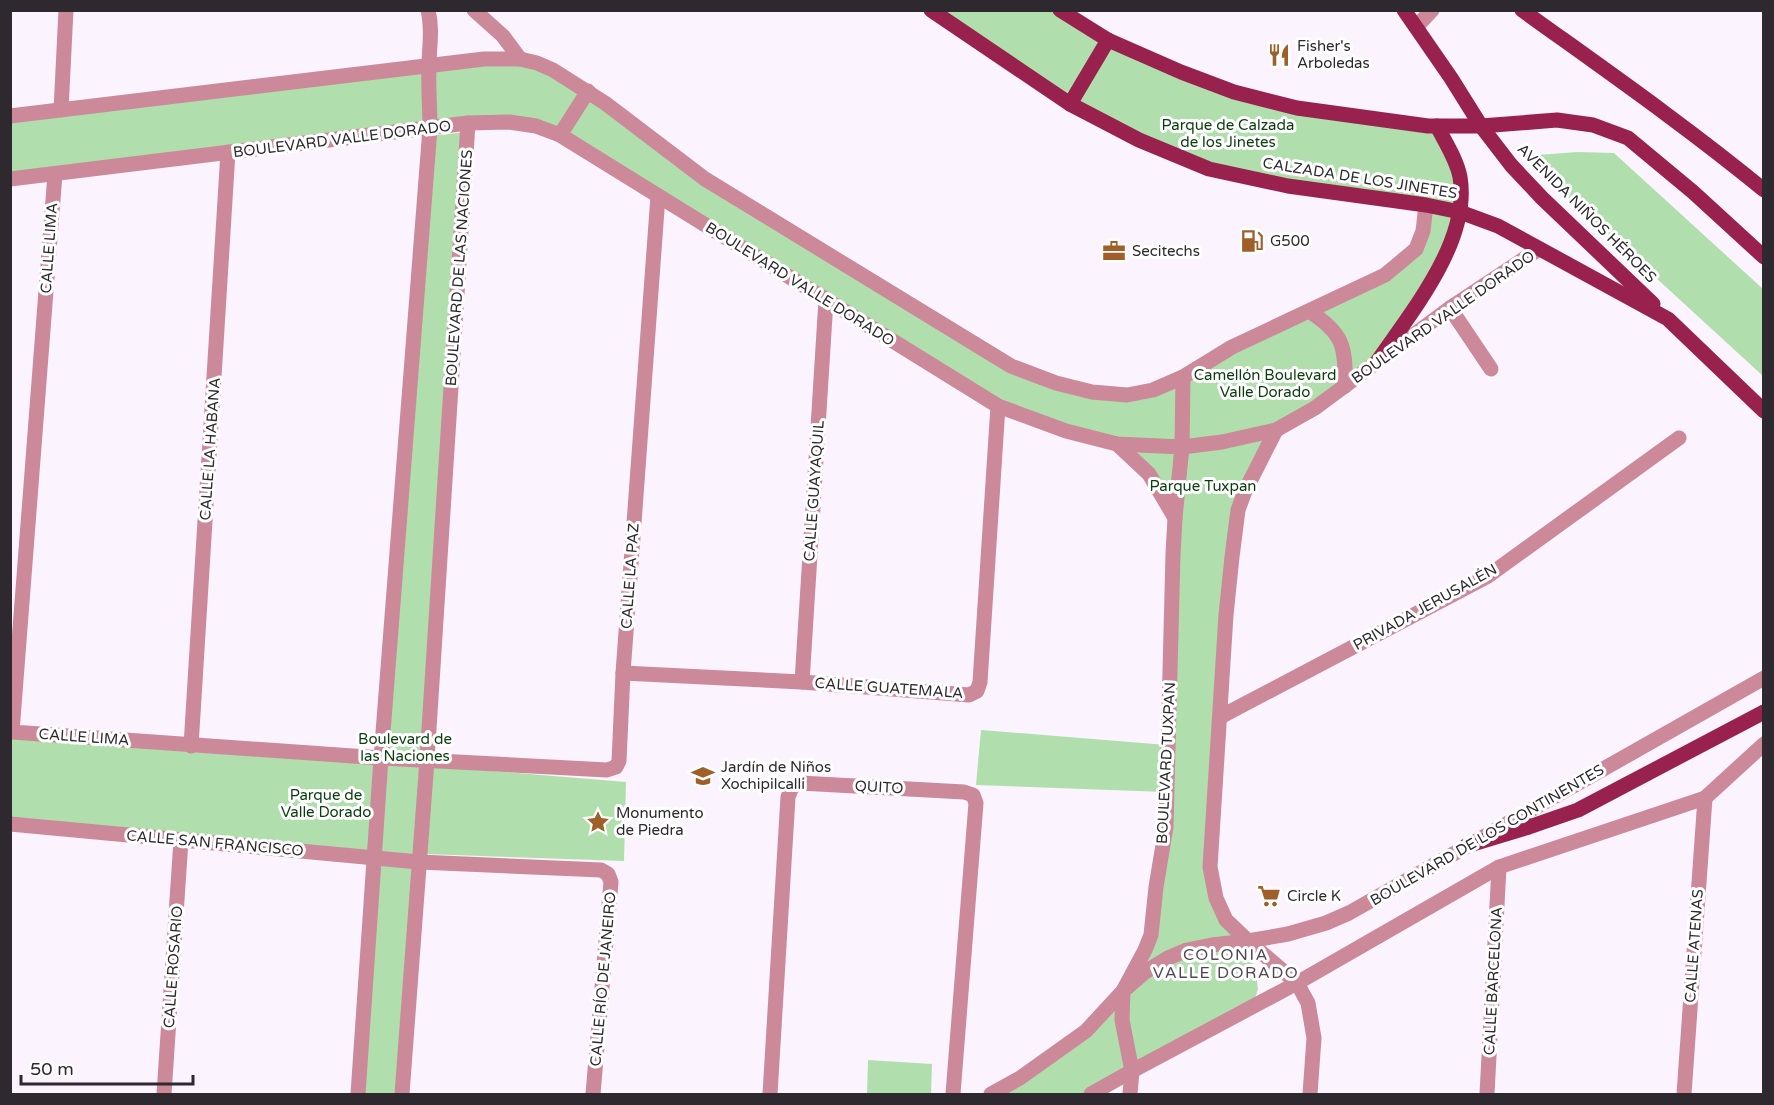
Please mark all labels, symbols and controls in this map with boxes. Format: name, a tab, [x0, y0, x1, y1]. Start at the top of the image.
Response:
place label: Fisher's Arboledas	[1297, 37, 1370, 72]
restaurant icon: Fisher's Arboledas	[1266, 42, 1292, 68]
park label: Parque de Calzada de los Jinetes	[1162, 116, 1294, 151]
street label: BOULEVARD VALLE DORADO	[232, 117, 452, 161]
street label: AVENIDA NIÑOS HÉROES	[1514, 140, 1660, 286]
street label: BOULEVARD DE LAS NACIONES	[442, 149, 476, 387]
street label: CALZADA DE LOS JINETES	[1261, 154, 1459, 202]
street label: CALLE LIMA	[37, 202, 61, 294]
street label: BOULEVARD VALLE DORADO	[702, 218, 898, 350]
fuel station icon: G500	[1239, 228, 1265, 254]
place label: G500	[1270, 232, 1310, 250]
office icon: Secitechs	[1101, 238, 1127, 264]
place label: Secitechs	[1132, 242, 1200, 260]
street label: BOULEVARD VALLE DORADO	[1348, 247, 1538, 387]
park label: Camellón Boulevard Valle Dorado	[1194, 366, 1336, 401]
street label: CALLE LA HABANA	[196, 377, 224, 521]
street label: CALLE GUAYAQUIL	[800, 420, 828, 562]
park label: Parque Tuxpan	[1150, 477, 1256, 495]
street label: CALLE LA PAZ	[617, 523, 643, 629]
street label: PRIVADA JERUSALÉN	[1350, 560, 1500, 654]
street label: CALLE GUATEMALA	[814, 674, 964, 702]
street label: BOULEVARD TUXPAN	[1153, 682, 1179, 844]
street label: CALLE LIMA	[38, 725, 130, 749]
park label: Boulevard de las Naciones	[358, 730, 452, 765]
place label: Jardín de Niños Xochipilcalli	[721, 758, 831, 793]
street label: BOULEVARD DE LOS CONTINENTES	[1367, 760, 1607, 910]
school or university icon: Jardín de Niños Xochipilcalli	[690, 763, 716, 789]
street label: QUITO	[854, 777, 904, 797]
park label: Parque de Valle Dorado	[281, 786, 371, 821]
place label: Monumento de Piedra	[616, 804, 704, 839]
place icon: Monumento de Piedra	[585, 809, 611, 835]
street label: CALLE SAN FRANCISCO	[126, 826, 304, 860]
supermarket icon: Circle K	[1256, 883, 1282, 909]
place label: Circle K	[1287, 887, 1341, 905]
street label: CALLE ATENAS	[1681, 889, 1707, 1003]
street label: CALLE RÍO DE JANEIRO	[586, 891, 620, 1067]
street label: CALLE ROSARIO	[160, 905, 186, 1029]
street label: CALLE BARCELONA	[1480, 906, 1506, 1056]
district label: COLONIA VALLE DORADO	[1153, 945, 1299, 983]
scale bar	[21, 1048, 194, 1086]
text: 50 m	[30, 1058, 74, 1080]

